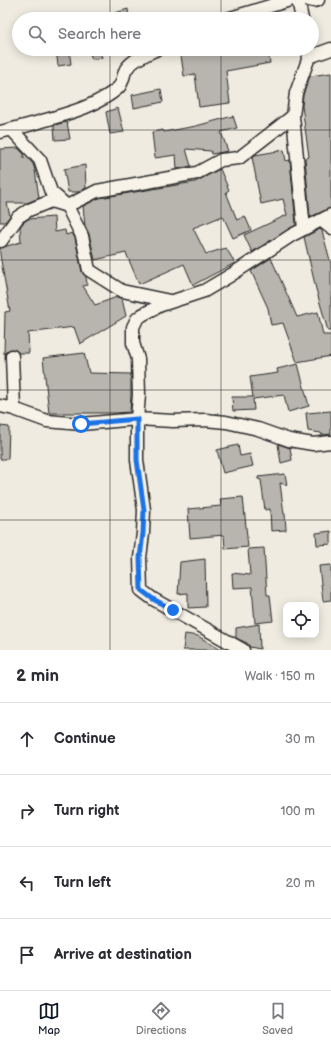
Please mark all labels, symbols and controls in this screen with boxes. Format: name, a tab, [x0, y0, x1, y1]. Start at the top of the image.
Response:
search box	[12, 12, 319, 56]
icon: search	[26, 23, 48, 45]
text: Search here	[58, 25, 141, 44]
route start	[72, 415, 90, 433]
route end	[164, 601, 182, 619]
map controls	[283, 602, 319, 638]
button: locate	[283, 602, 319, 638]
text: 2 min	[16, 666, 59, 686]
text: Walk · 150 m	[244, 668, 315, 684]
icon: ahead	[16, 728, 38, 750]
text: Continue	[54, 729, 116, 748]
text: 30 m	[285, 731, 315, 747]
icon: right	[16, 800, 38, 822]
text: Turn right	[54, 801, 119, 820]
text: 100 m	[280, 803, 315, 819]
icon: left	[16, 872, 38, 894]
text: Turn left	[54, 873, 111, 892]
text: 20 m	[285, 875, 315, 891]
icon: arrive	[16, 944, 38, 966]
text: Arrive at destination	[54, 945, 192, 964]
tab: Map	[38, 1000, 60, 1037]
tab: Directions	[136, 1000, 186, 1037]
tab: Saved	[262, 1000, 293, 1037]

